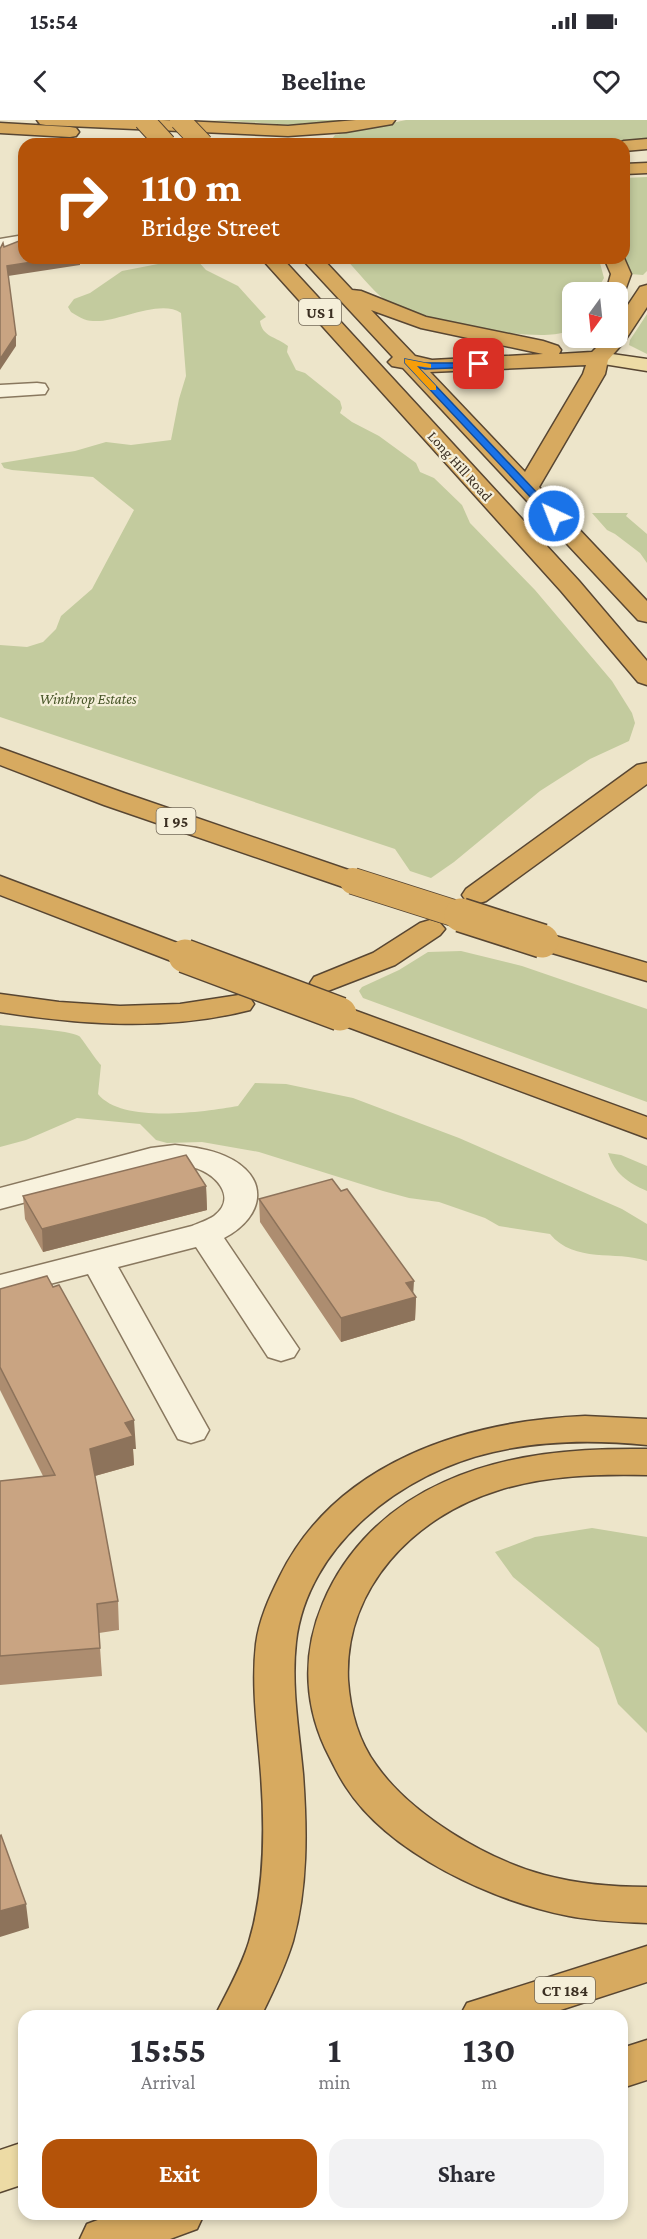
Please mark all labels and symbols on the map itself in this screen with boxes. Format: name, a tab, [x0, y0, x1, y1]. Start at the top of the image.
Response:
north arrow	[562, 282, 628, 348]
road number: US 1	[299, 299, 341, 325]
pin	[453, 338, 504, 389]
street label: Long Hill Road	[424, 428, 495, 505]
position arrow	[522, 484, 586, 548]
park label: Winthrop Estates	[39, 691, 137, 708]
road number: I 95	[156, 808, 195, 834]
road number: CT 184	[535, 1977, 595, 2003]

